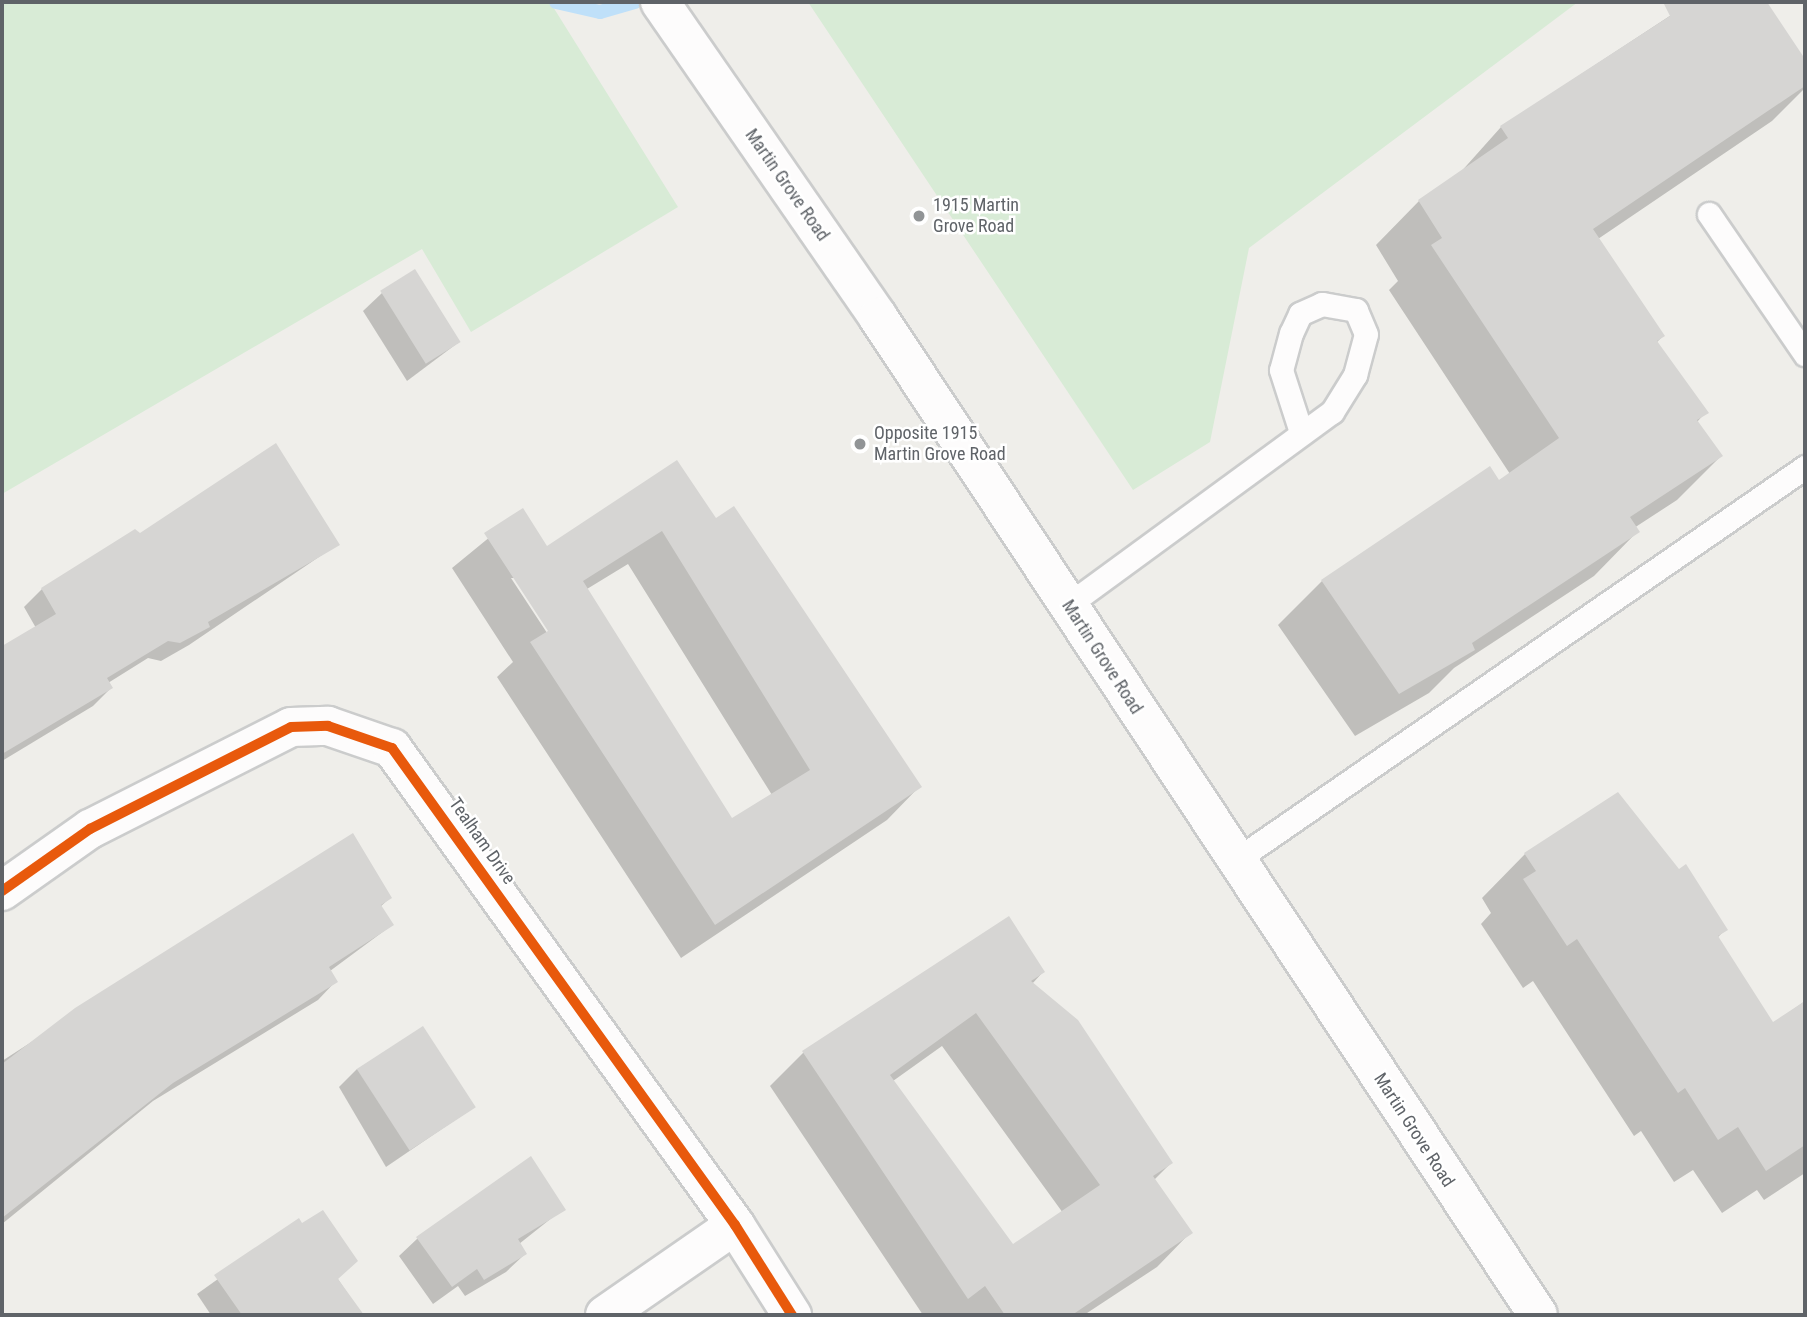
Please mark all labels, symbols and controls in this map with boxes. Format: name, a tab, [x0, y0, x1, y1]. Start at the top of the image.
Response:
street label: Martin Grove Road	[740, 125, 834, 245]
place label: 1915 Martin Grove Road	[933, 195, 1019, 238]
marker: 1915 Martin Grove Road	[911, 208, 927, 224]
place label: Opposite 1915 Martin Grove Road	[874, 423, 1006, 466]
marker: Opposite 1915 Martin Grove Road	[852, 436, 868, 452]
street label: Martin Grove Road	[1057, 596, 1147, 718]
street label: Tealham Drive	[444, 794, 520, 888]
street label: Martin Grove Road	[1369, 1069, 1459, 1191]

